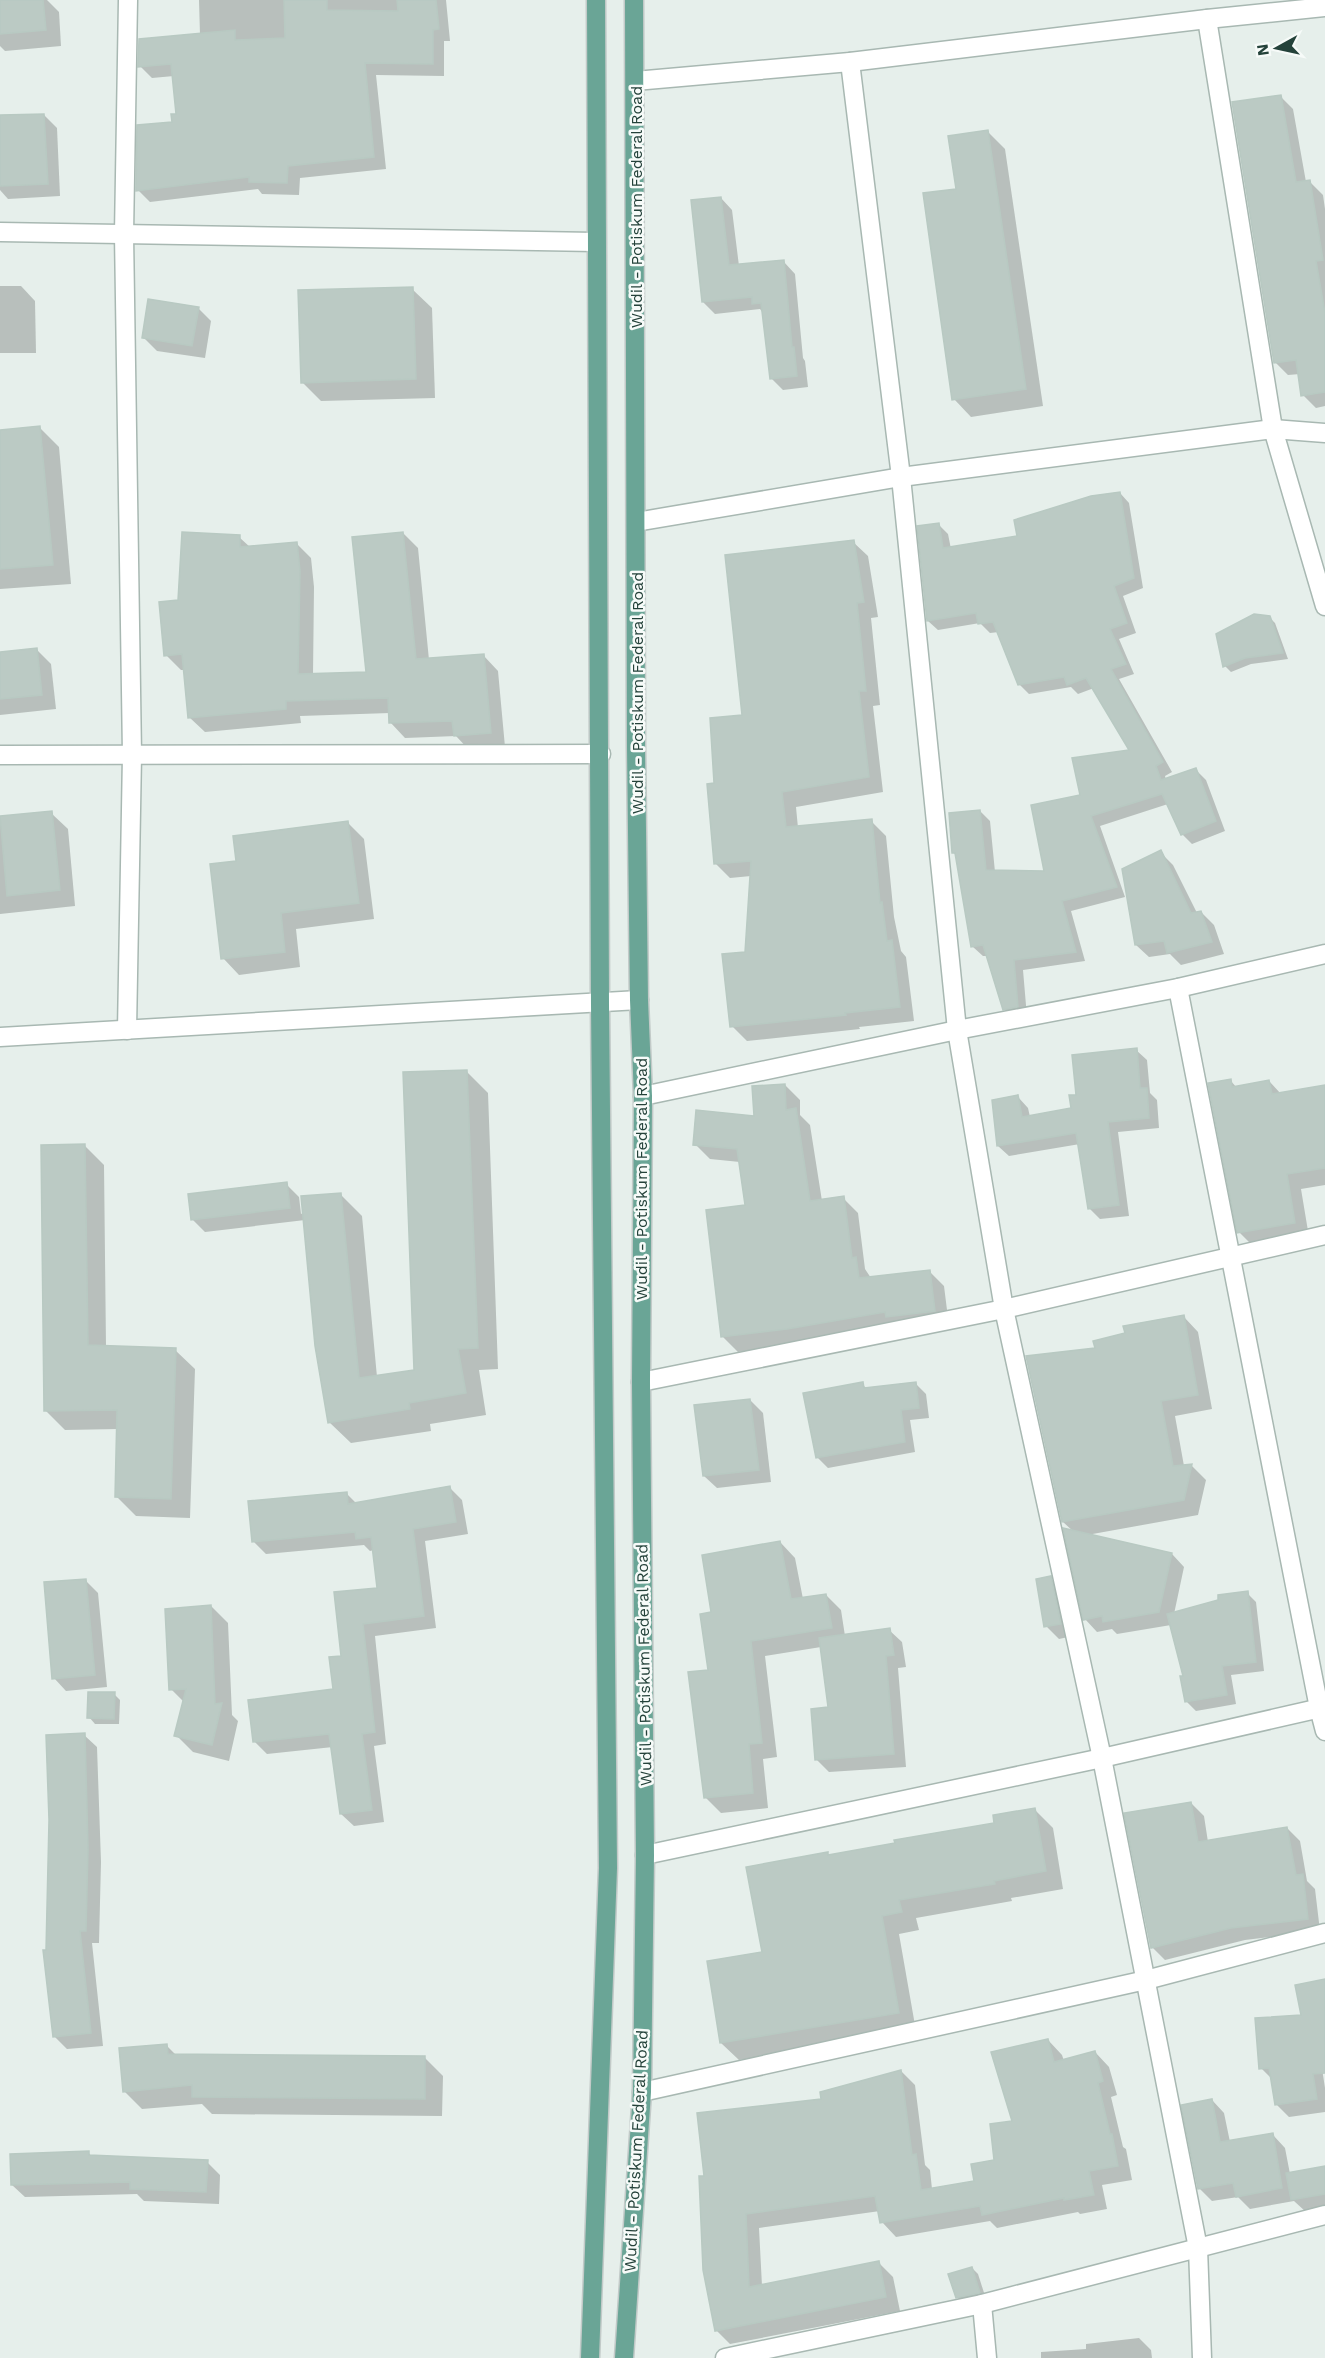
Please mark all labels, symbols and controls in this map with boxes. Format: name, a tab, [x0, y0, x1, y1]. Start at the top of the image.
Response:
north arrow	[1247, 18, 1307, 78]
text: N	[1252, 43, 1273, 57]
street label: Wudil - Potiskum Federal Road	[627, 86, 646, 328]
street label: Wudil - Potiskum Federal Road	[628, 572, 647, 814]
street label: Wudil - Potiskum Federal Road	[632, 1058, 651, 1300]
street label: Wudil - Potiskum Federal Road	[632, 1544, 656, 1786]
street label: Wudil - Potiskum Federal Road	[620, 2029, 652, 2273]

